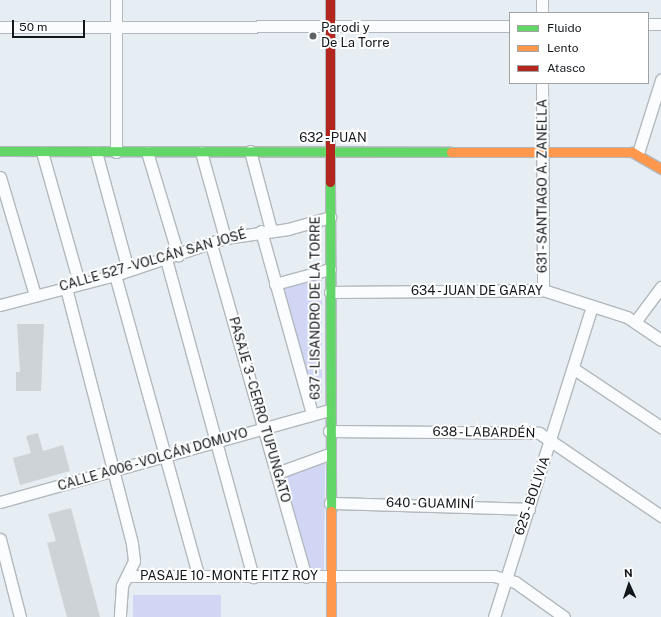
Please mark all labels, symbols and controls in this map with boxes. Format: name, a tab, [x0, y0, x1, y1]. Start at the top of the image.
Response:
scale bar	[14, 12, 87, 38]
legend	[509, 12, 649, 84]
text: 50 m	[19, 20, 47, 34]
place label: Parodi y De La Torre	[321, 21, 390, 52]
text: Fluido	[547, 21, 582, 35]
marker: Parodi y De La Torre	[308, 31, 318, 41]
text: Lento	[547, 41, 578, 55]
text: Atasco	[547, 61, 585, 75]
street label: 631 - SANTIAGO A. ZANELLA	[535, 97, 551, 275]
street label: 632 - PUAN	[297, 130, 369, 146]
street label: 637 - LISANDRO DE LA TORRE	[308, 214, 324, 402]
street label: CALLE 527 - VOLCÁN SAN JOSÉ	[56, 226, 250, 296]
street label: 634 - JUAN DE GARAY	[409, 283, 545, 299]
street label: PASAJE 3 - CERRO TUPUNGATO	[224, 314, 294, 506]
street label: 638 - LABARDÉN	[431, 424, 537, 442]
street label: CALLE A006 - VOLCÁN DOMUYO	[54, 425, 252, 495]
street label: 625 - BOLIVIA	[512, 453, 554, 539]
street label: 640 - GUAMINÍ	[384, 495, 476, 513]
north arrow	[609, 565, 649, 605]
text: N	[624, 567, 633, 579]
street label: PASAJE 10 - MONTE FITZ ROY	[138, 568, 320, 584]

